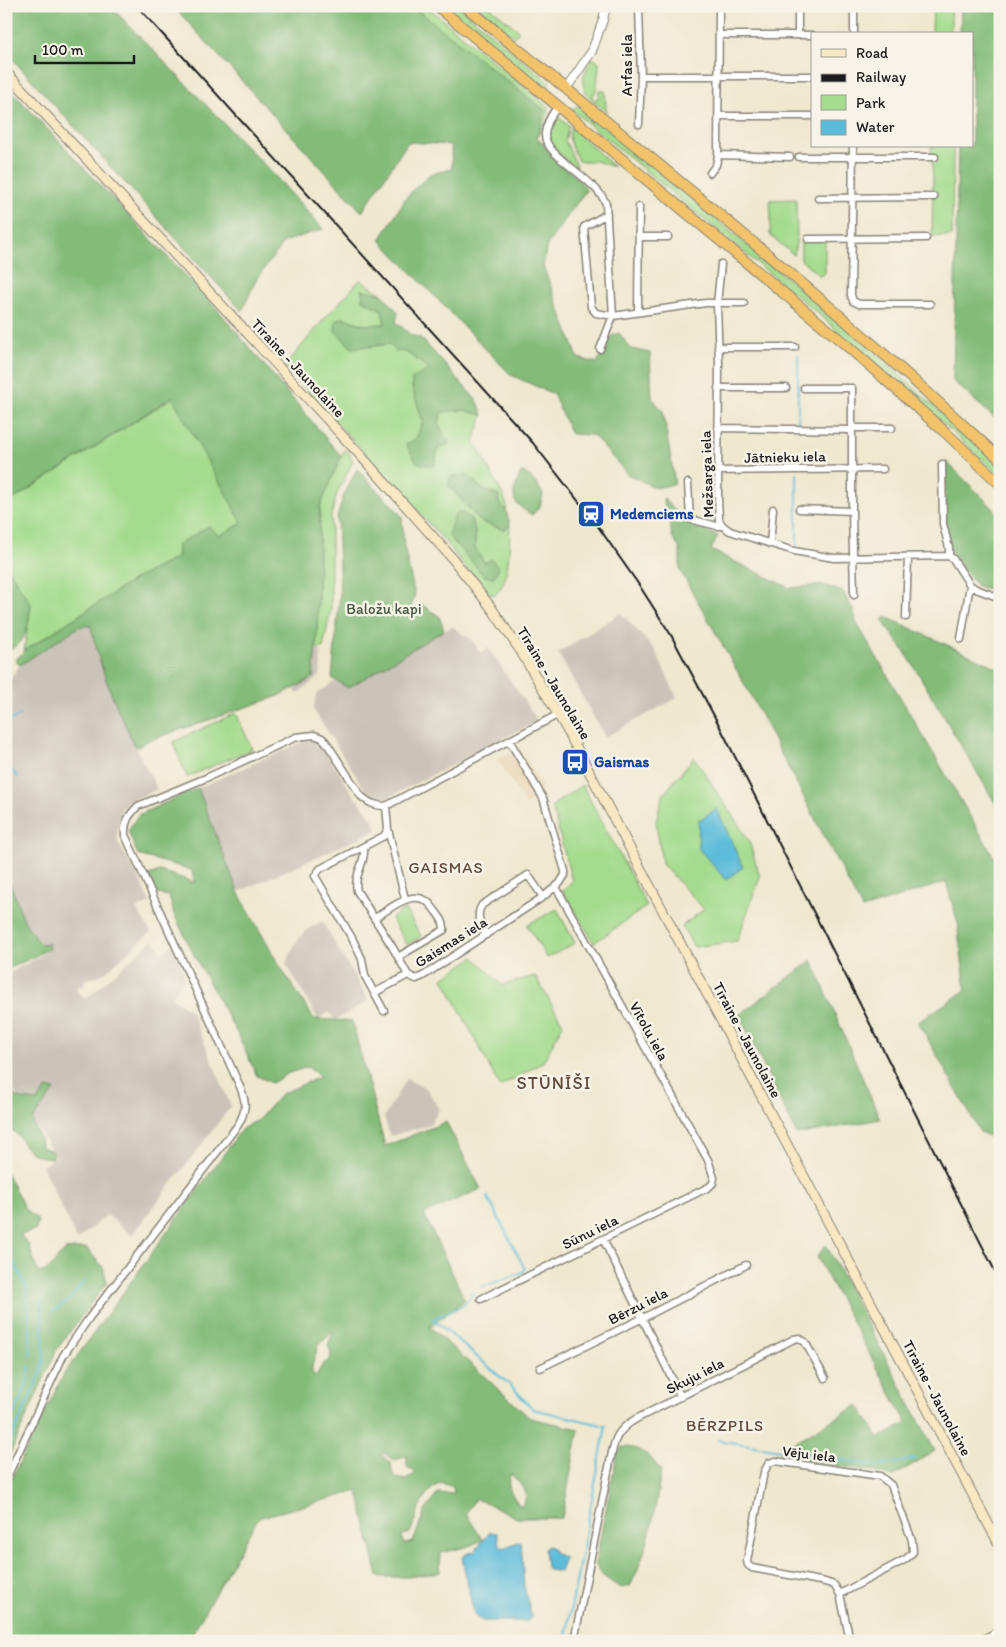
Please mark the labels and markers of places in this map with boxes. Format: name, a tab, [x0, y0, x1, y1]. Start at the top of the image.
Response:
station icon: Medemciems	[576, 499, 606, 529]
place label: Medemciems	[610, 505, 694, 523]
bus stop icon: Gaismas	[560, 747, 590, 777]
place label: Gaismas	[594, 753, 650, 771]

